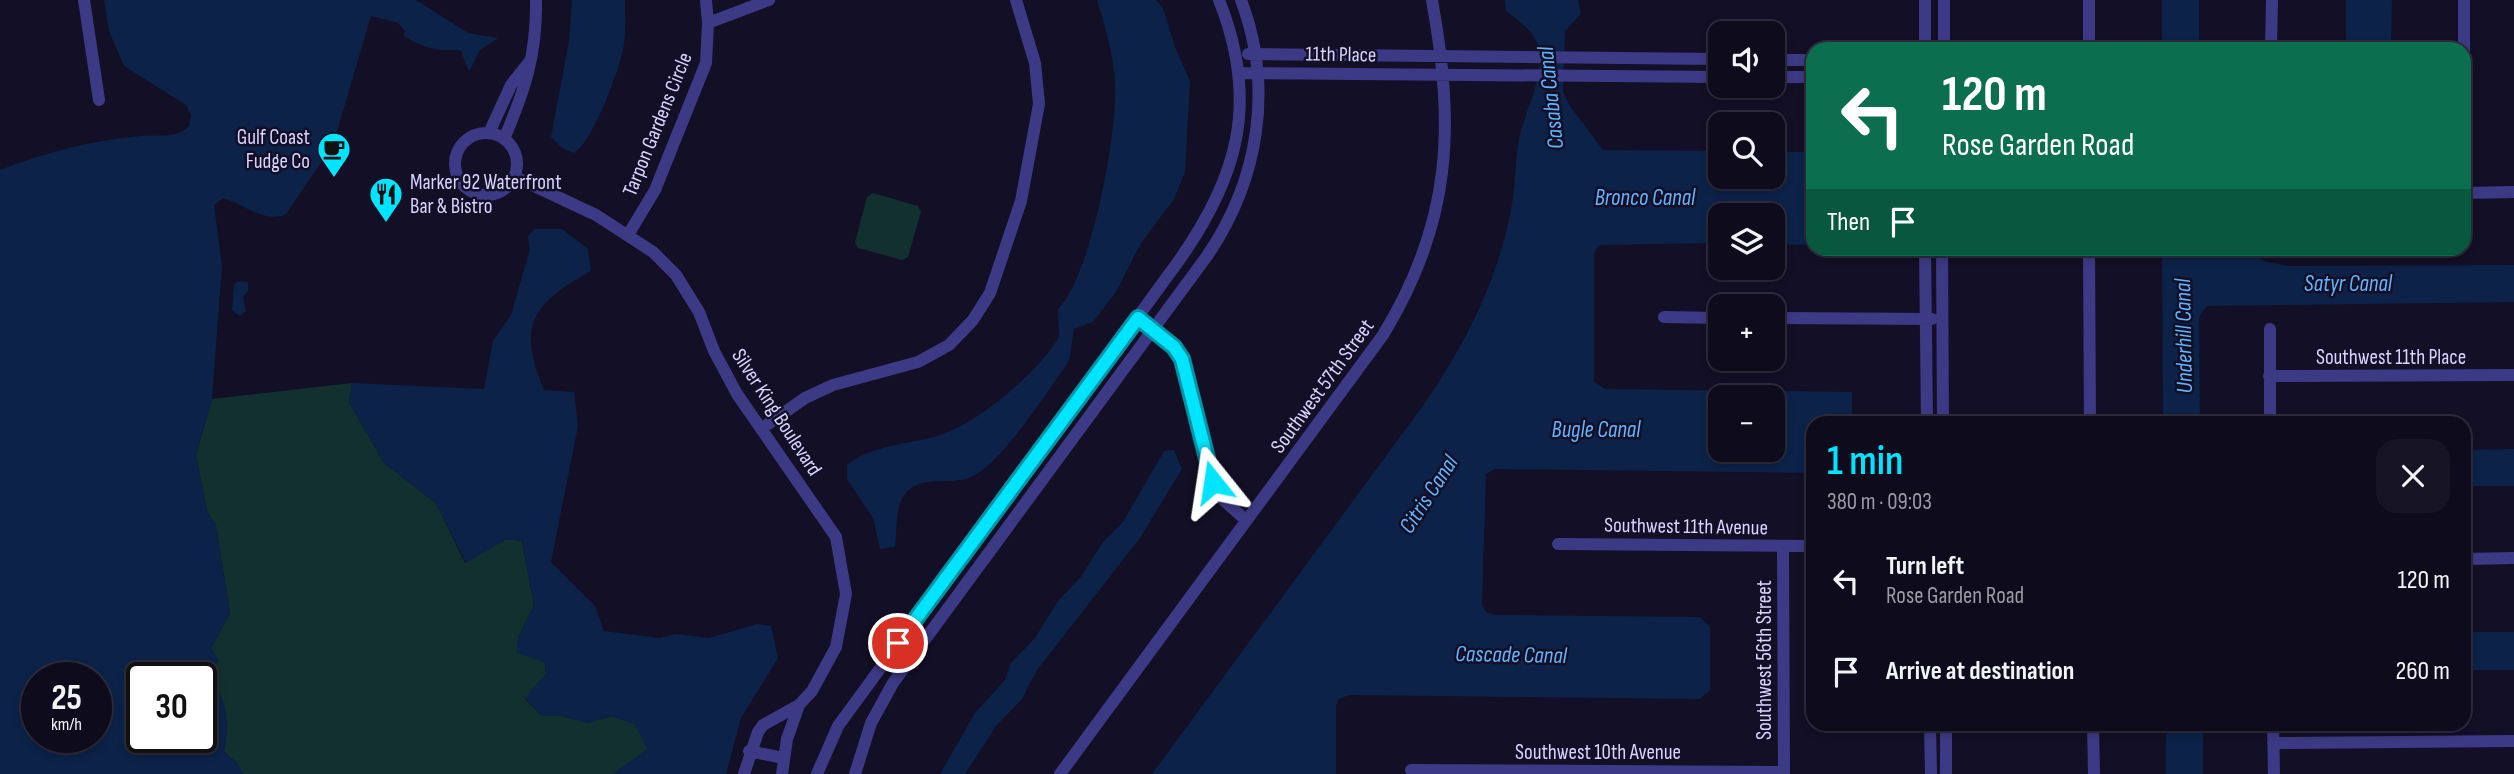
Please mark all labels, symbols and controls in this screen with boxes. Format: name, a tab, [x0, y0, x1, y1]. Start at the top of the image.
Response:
map controls	[1708, 21, 1785, 462]
button: sound	[1708, 21, 1785, 98]
street label: 11th Place	[1305, 41, 1377, 68]
water label: Casaba Canal	[1532, 44, 1570, 151]
street label: Tarpon Gardens Circle	[617, 49, 698, 200]
text: 120 m	[1942, 66, 2047, 125]
icon: left	[1827, 70, 1918, 161]
button: search	[1708, 112, 1785, 189]
place label: Gulf Coast Fudge Co	[237, 125, 310, 174]
text: Rose Garden Road	[1942, 126, 2134, 165]
cafe icon: Gulf Coast Fudge Co	[315, 130, 353, 179]
place label: Marker 92 Waterfront Bar & Bistro	[410, 170, 562, 219]
restaurant icon: Marker 92 Waterfront Bar & Bistro	[367, 175, 405, 224]
water label: Bronco Canal	[1595, 184, 1696, 212]
button: layers	[1708, 203, 1785, 280]
icon: arrive	[1884, 203, 1922, 241]
text: Then	[1827, 207, 1870, 238]
water label: Satyr Canal	[2304, 270, 2393, 298]
water label: Underhill Canal	[2169, 278, 2199, 394]
button: +	[1708, 294, 1785, 371]
street label: Southwest 57th Street	[1265, 315, 1379, 458]
street label: Silver King Boulevard	[726, 344, 827, 480]
street label: Southwest 11th Place	[2316, 345, 2466, 370]
button: −	[1708, 385, 1785, 462]
water label: Bugle Canal	[1552, 416, 1641, 444]
text: 1 min	[1827, 436, 1903, 487]
button: close	[2376, 439, 2450, 513]
position arrow	[1176, 445, 1250, 519]
water label: Citris Canal	[1393, 450, 1465, 539]
text: 380 m · 09:03	[1827, 488, 1932, 516]
street label: Southwest 11th Avenue	[1604, 513, 1768, 540]
text: Turn left	[1886, 551, 1964, 582]
icon: left	[1827, 562, 1865, 600]
text: 120 m	[2397, 565, 2450, 596]
street label: Southwest 56th Street	[1752, 580, 1777, 740]
text: Rose Garden Road	[1886, 582, 2024, 610]
pin	[868, 613, 928, 673]
icon: arrive	[879, 624, 917, 662]
water label: Cascade Canal	[1455, 640, 1568, 670]
icon: arrive	[1827, 653, 1865, 691]
text: Arrive at destination	[1886, 656, 2074, 687]
text: 260 m	[2395, 656, 2450, 687]
speed limit sign: 30	[126, 662, 217, 753]
text: 25	[51, 677, 82, 720]
text: km/h	[51, 714, 82, 735]
street label: Southwest 10th Avenue	[1515, 740, 1681, 765]

